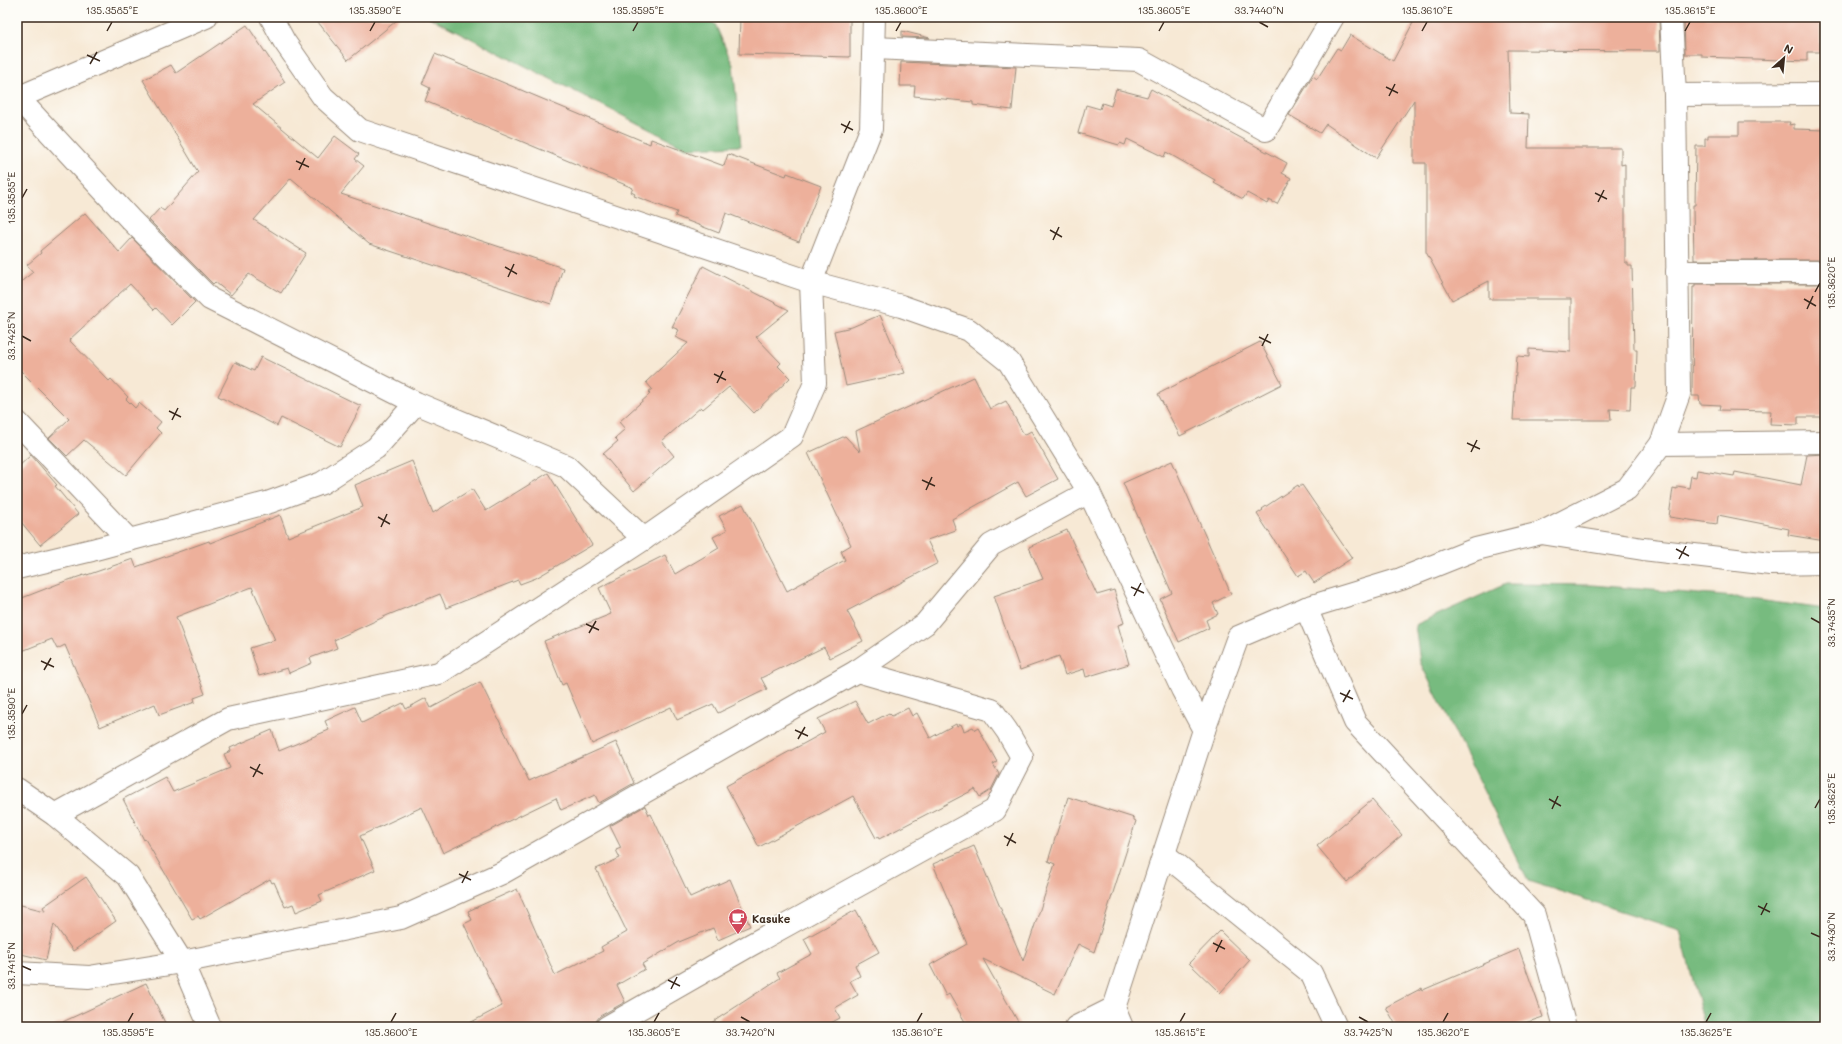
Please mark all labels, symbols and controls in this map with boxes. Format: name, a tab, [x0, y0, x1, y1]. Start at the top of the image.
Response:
text: 135.3585°E	[86, 3, 138, 17]
text: 135.3590°E	[349, 3, 401, 17]
text: 135.3595°E	[612, 3, 664, 17]
text: 135.3600°E	[875, 3, 928, 17]
text: 135.3605°E	[1138, 3, 1191, 17]
text: 33.7440°N	[1234, 3, 1284, 17]
text: 135.3610°E	[1401, 3, 1453, 17]
text: 135.3615°E	[1665, 3, 1716, 17]
north arrow	[1764, 38, 1804, 78]
text: N	[1782, 40, 1796, 57]
text: 135.3585°E	[4, 172, 18, 224]
text: 135.3620°E	[1824, 257, 1838, 309]
text: 33.7425°N	[4, 312, 18, 360]
text: 33.7435°N	[1824, 598, 1838, 648]
text: 135.3590°E	[4, 688, 18, 740]
text: 135.3625°E	[1824, 773, 1838, 825]
cafe icon: Kasuke	[727, 907, 749, 935]
place label: Kasuke	[752, 911, 791, 926]
text: 33.7430°N	[1824, 912, 1838, 962]
text: 33.7415°N	[4, 942, 18, 990]
text: 135.3595°E	[102, 1025, 154, 1039]
text: 135.3600°E	[365, 1025, 418, 1039]
text: 135.3605°E	[628, 1025, 681, 1039]
text: 33.7420°N	[725, 1025, 775, 1039]
text: 135.3610°E	[891, 1025, 943, 1039]
text: 135.3615°E	[1155, 1025, 1206, 1039]
text: 33.7425°N	[1344, 1025, 1392, 1039]
text: 135.3620°E	[1417, 1025, 1469, 1039]
text: 135.3625°E	[1680, 1025, 1732, 1039]

